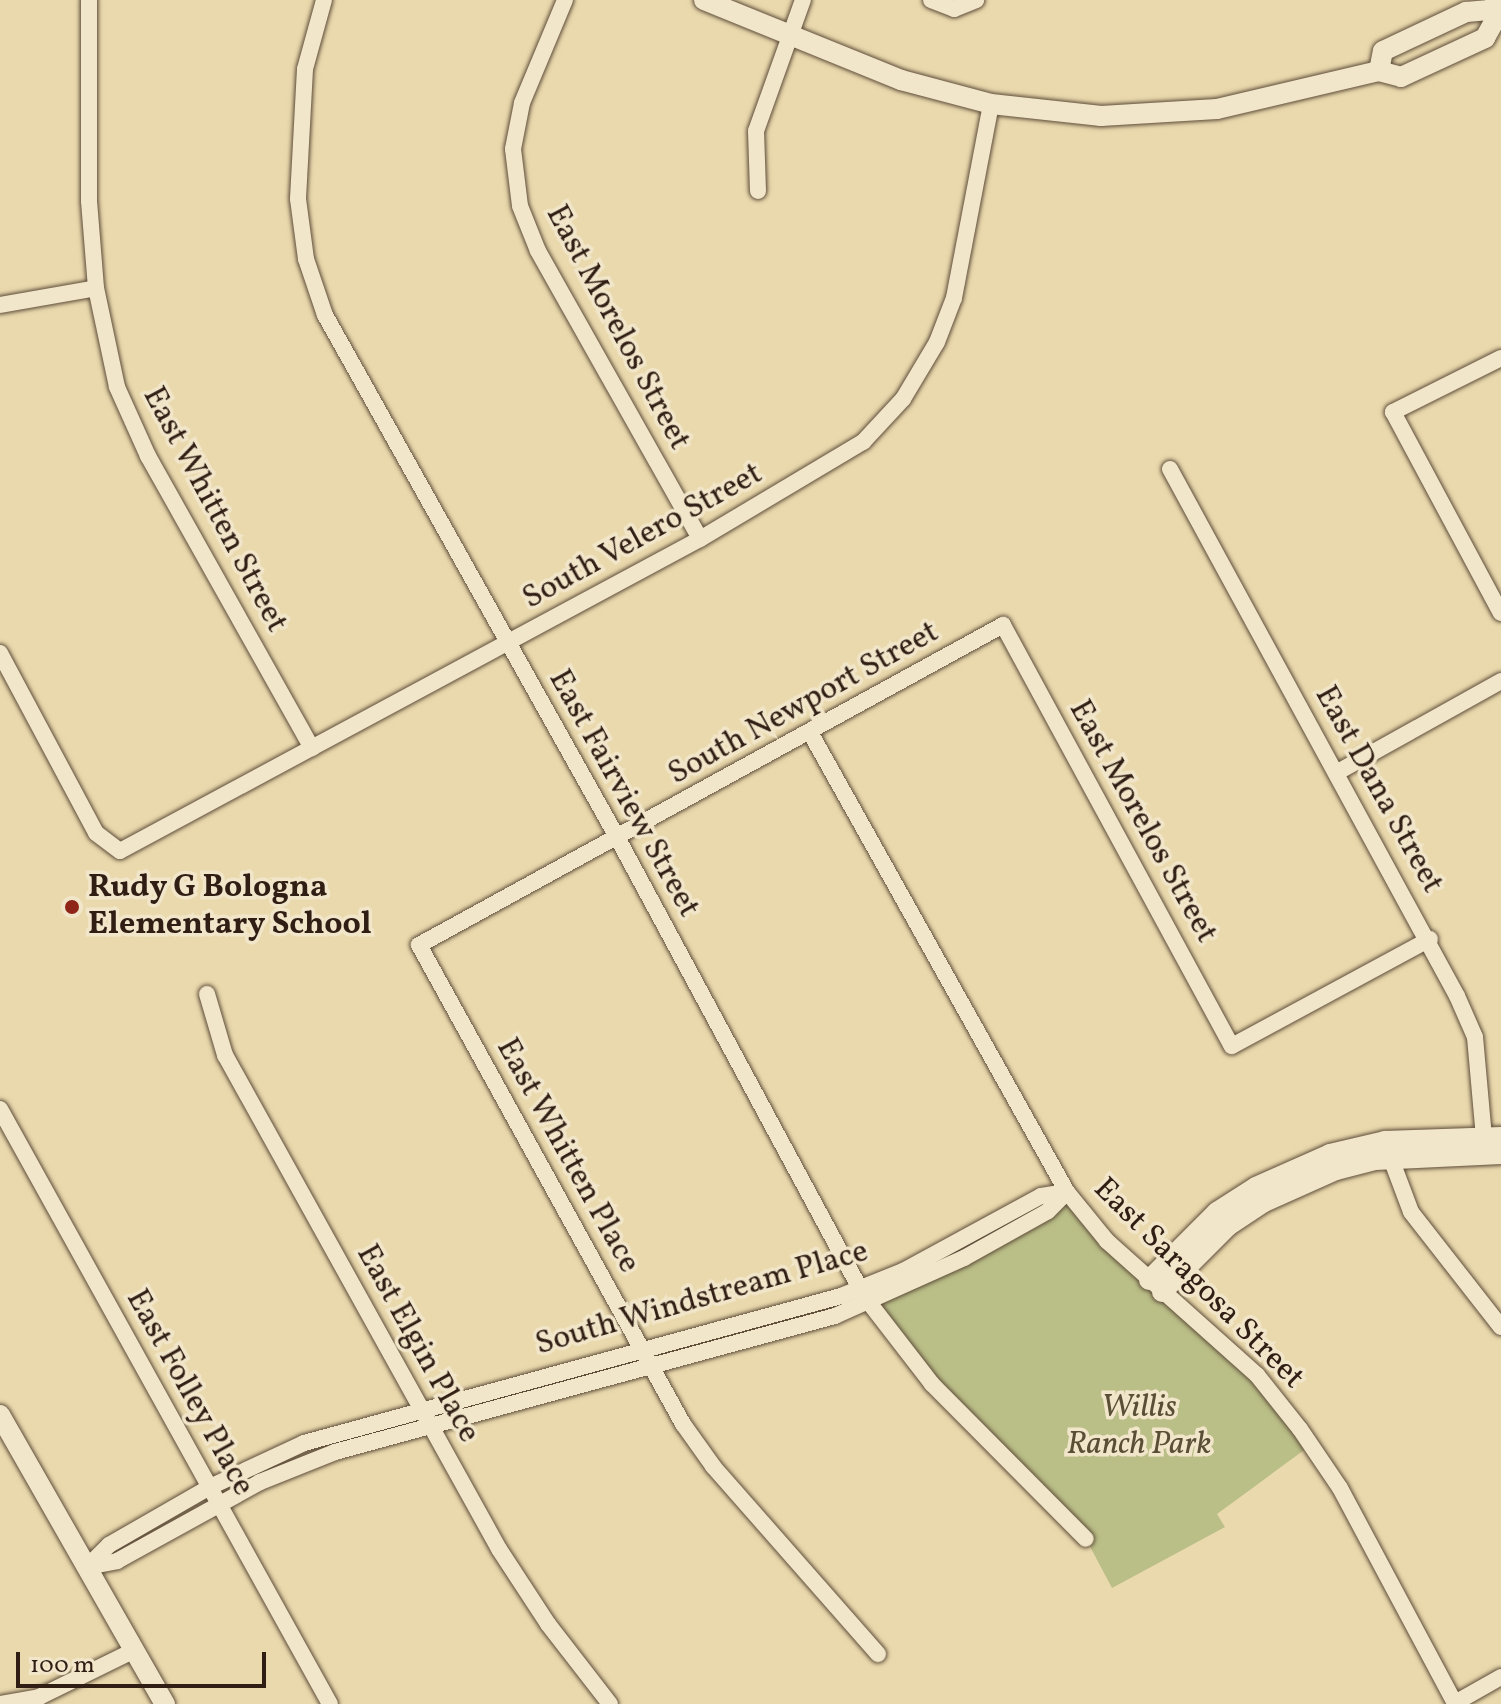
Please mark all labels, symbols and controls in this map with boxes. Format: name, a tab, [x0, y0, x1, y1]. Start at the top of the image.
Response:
street label: East Morelos Street	[536, 199, 698, 457]
street label: East Whitten Street	[133, 380, 295, 640]
street label: South Velero Street	[516, 455, 770, 619]
street label: South Newport Street	[662, 614, 946, 794]
street label: East Fairview Street	[539, 663, 707, 925]
street label: East Dana Street	[1305, 680, 1451, 900]
street label: East Morelos Street	[1059, 694, 1225, 950]
place label: Rudy G Bologna Elementary School	[88, 870, 372, 945]
marker: Rudy G Bologna Elementary School	[63, 898, 81, 916]
street label: East Whitten Place	[486, 1032, 648, 1280]
street label: East Saragosa Street	[1084, 1170, 1312, 1398]
street label: South Windstream Place	[531, 1233, 873, 1365]
street label: East Elgin Place	[347, 1238, 487, 1450]
street label: East Folley Place	[116, 1283, 262, 1503]
park label: Willis Ranch Park	[1067, 1390, 1211, 1465]
scale bar	[20, 1636, 270, 1686]
text: 100 m	[30, 1649, 95, 1683]

